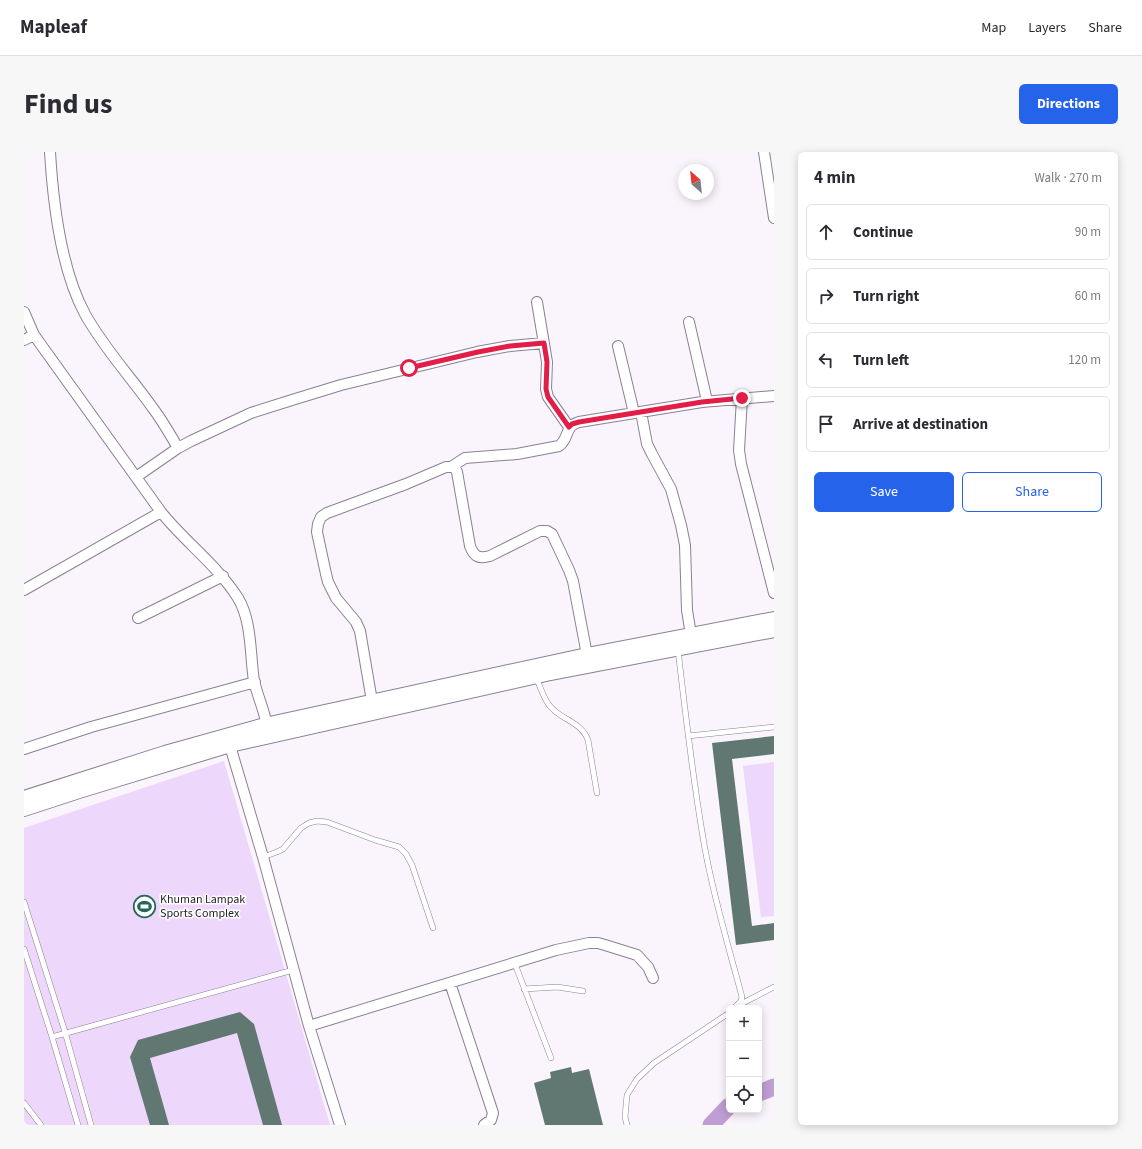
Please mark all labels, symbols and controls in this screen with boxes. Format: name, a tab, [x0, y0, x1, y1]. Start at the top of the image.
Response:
text: Mapleaf	[20, 14, 87, 41]
text: Map	[981, 18, 1006, 38]
text: Layers	[1028, 18, 1066, 38]
text: Share	[1088, 18, 1122, 38]
text: Find us	[24, 84, 112, 124]
button: Directions	[1019, 84, 1118, 124]
north arrow	[678, 164, 714, 200]
text: 4 min	[814, 166, 855, 190]
text: Walk · 270 m	[1034, 169, 1102, 187]
icon: ahead	[815, 221, 837, 243]
text: Continue	[853, 222, 913, 243]
text: 90 m	[1075, 223, 1101, 241]
icon: right	[815, 285, 837, 307]
text: Turn right	[853, 286, 919, 307]
text: 60 m	[1075, 287, 1101, 305]
icon: left	[815, 349, 837, 371]
text: Turn left	[853, 350, 909, 371]
text: 120 m	[1068, 351, 1101, 369]
route start	[400, 359, 418, 377]
route end	[733, 389, 751, 407]
icon: arrive	[815, 413, 837, 435]
text: Arrive at destination	[853, 414, 988, 435]
button: Save	[814, 472, 954, 512]
button: Share	[962, 472, 1102, 512]
place label: Khuman Lampak Sports Complex	[160, 891, 245, 922]
sports icon: Khuman Lampak Sports Complex	[132, 893, 158, 919]
map controls	[726, 1005, 762, 1113]
button: +	[726, 1005, 762, 1041]
button: −	[726, 1041, 762, 1077]
button: locate	[726, 1077, 762, 1113]

